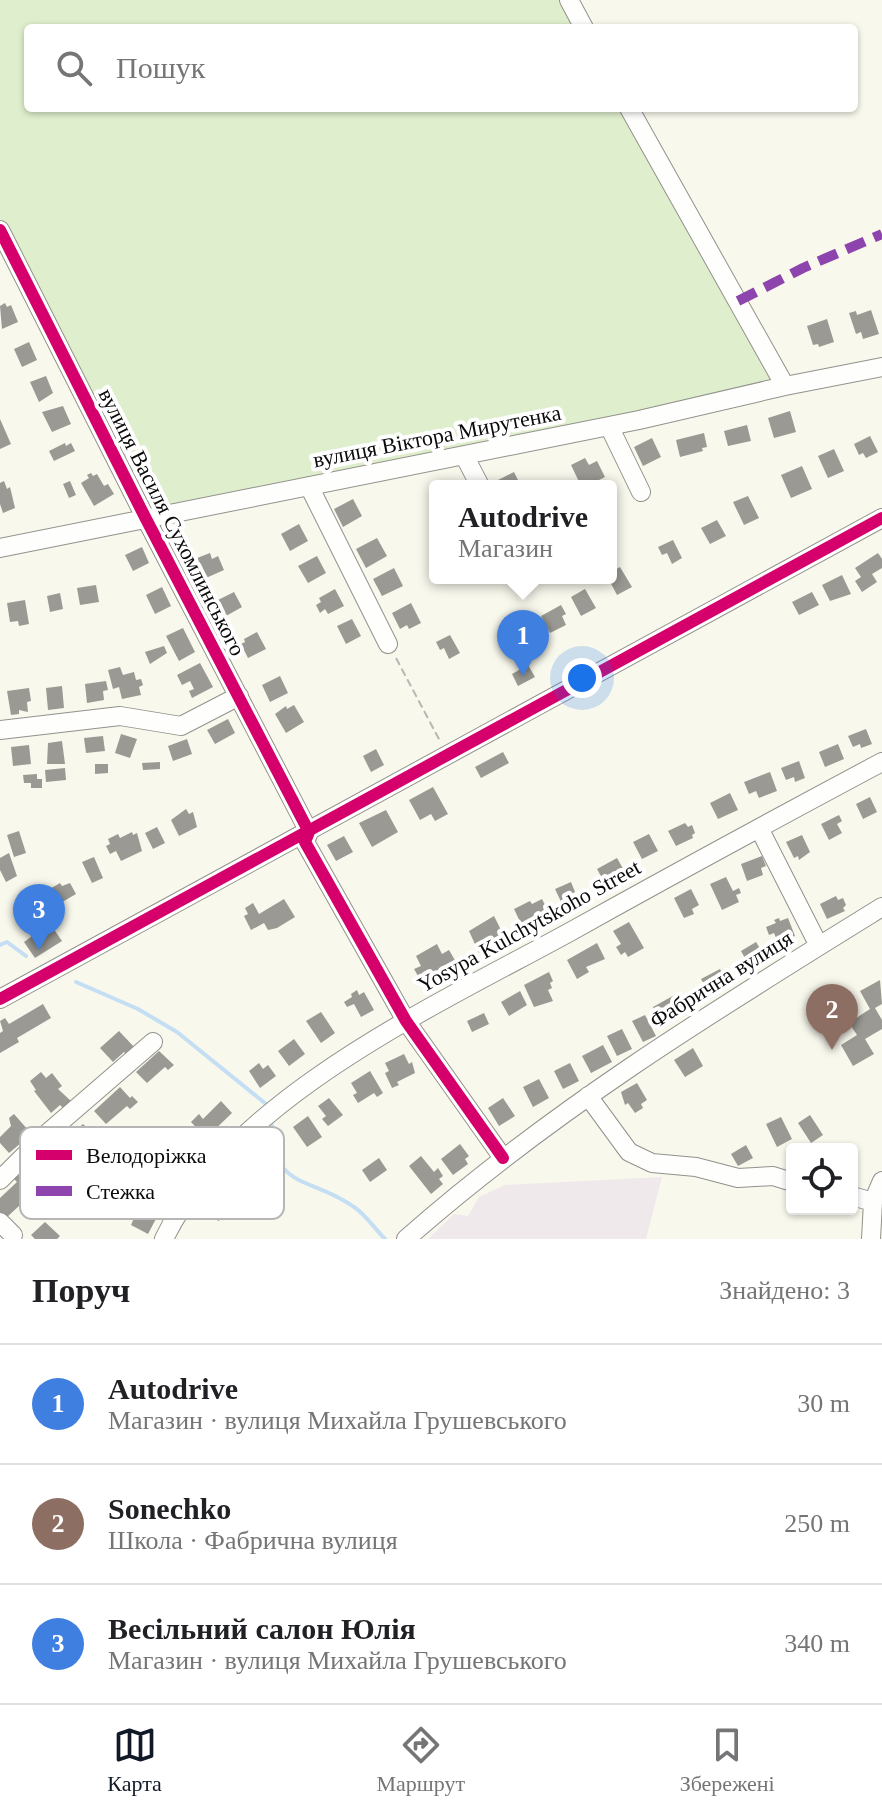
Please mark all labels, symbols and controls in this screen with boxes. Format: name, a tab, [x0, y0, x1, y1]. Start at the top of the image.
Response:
search box	[24, 24, 858, 112]
icon: search	[52, 46, 96, 90]
text: Пошук	[116, 51, 205, 84]
street label: вулиця Василя Сухомлинського	[94, 384, 250, 660]
street label: вулиця Віктора Мирутенка	[311, 400, 563, 472]
popup	[429, 480, 617, 584]
text: Autodrive	[458, 500, 588, 533]
text: Магазин	[458, 534, 553, 563]
pin: 1	[497, 610, 549, 676]
your location	[562, 658, 602, 698]
street label: Yosypa Kulchytskoho Street	[413, 854, 645, 998]
pin: 3	[13, 884, 65, 950]
street label: Фабрична вулиця	[645, 925, 797, 1033]
pin: 2	[806, 984, 858, 1050]
legend	[20, 1127, 284, 1219]
text: Велодоріжка	[86, 1143, 207, 1168]
map controls	[786, 1143, 858, 1215]
button: locate	[786, 1143, 858, 1215]
text: Стежка	[86, 1179, 155, 1204]
text: Поруч	[32, 1272, 130, 1309]
text: Знайдено: 3	[719, 1276, 850, 1305]
text: Autodrive	[108, 1372, 238, 1405]
text: 1	[52, 1389, 65, 1418]
text: 30 m	[797, 1389, 850, 1418]
text: Магазин · вулиця Михайла Грушевського	[108, 1406, 567, 1435]
text: Sonechko	[108, 1492, 231, 1525]
text: 2	[52, 1509, 65, 1538]
text: 250 m	[784, 1509, 850, 1538]
text: Школа · Фабрична вулиця	[108, 1526, 398, 1555]
text: Весільний салон Юлія	[108, 1612, 416, 1645]
text: 3	[52, 1629, 65, 1658]
text: 340 m	[784, 1629, 850, 1658]
text: Магазин · вулиця Михайла Грушевського	[108, 1646, 567, 1675]
tab: Карта	[107, 1723, 162, 1797]
tab: Маршрут	[376, 1723, 465, 1797]
tab: Збережені	[680, 1723, 775, 1797]

